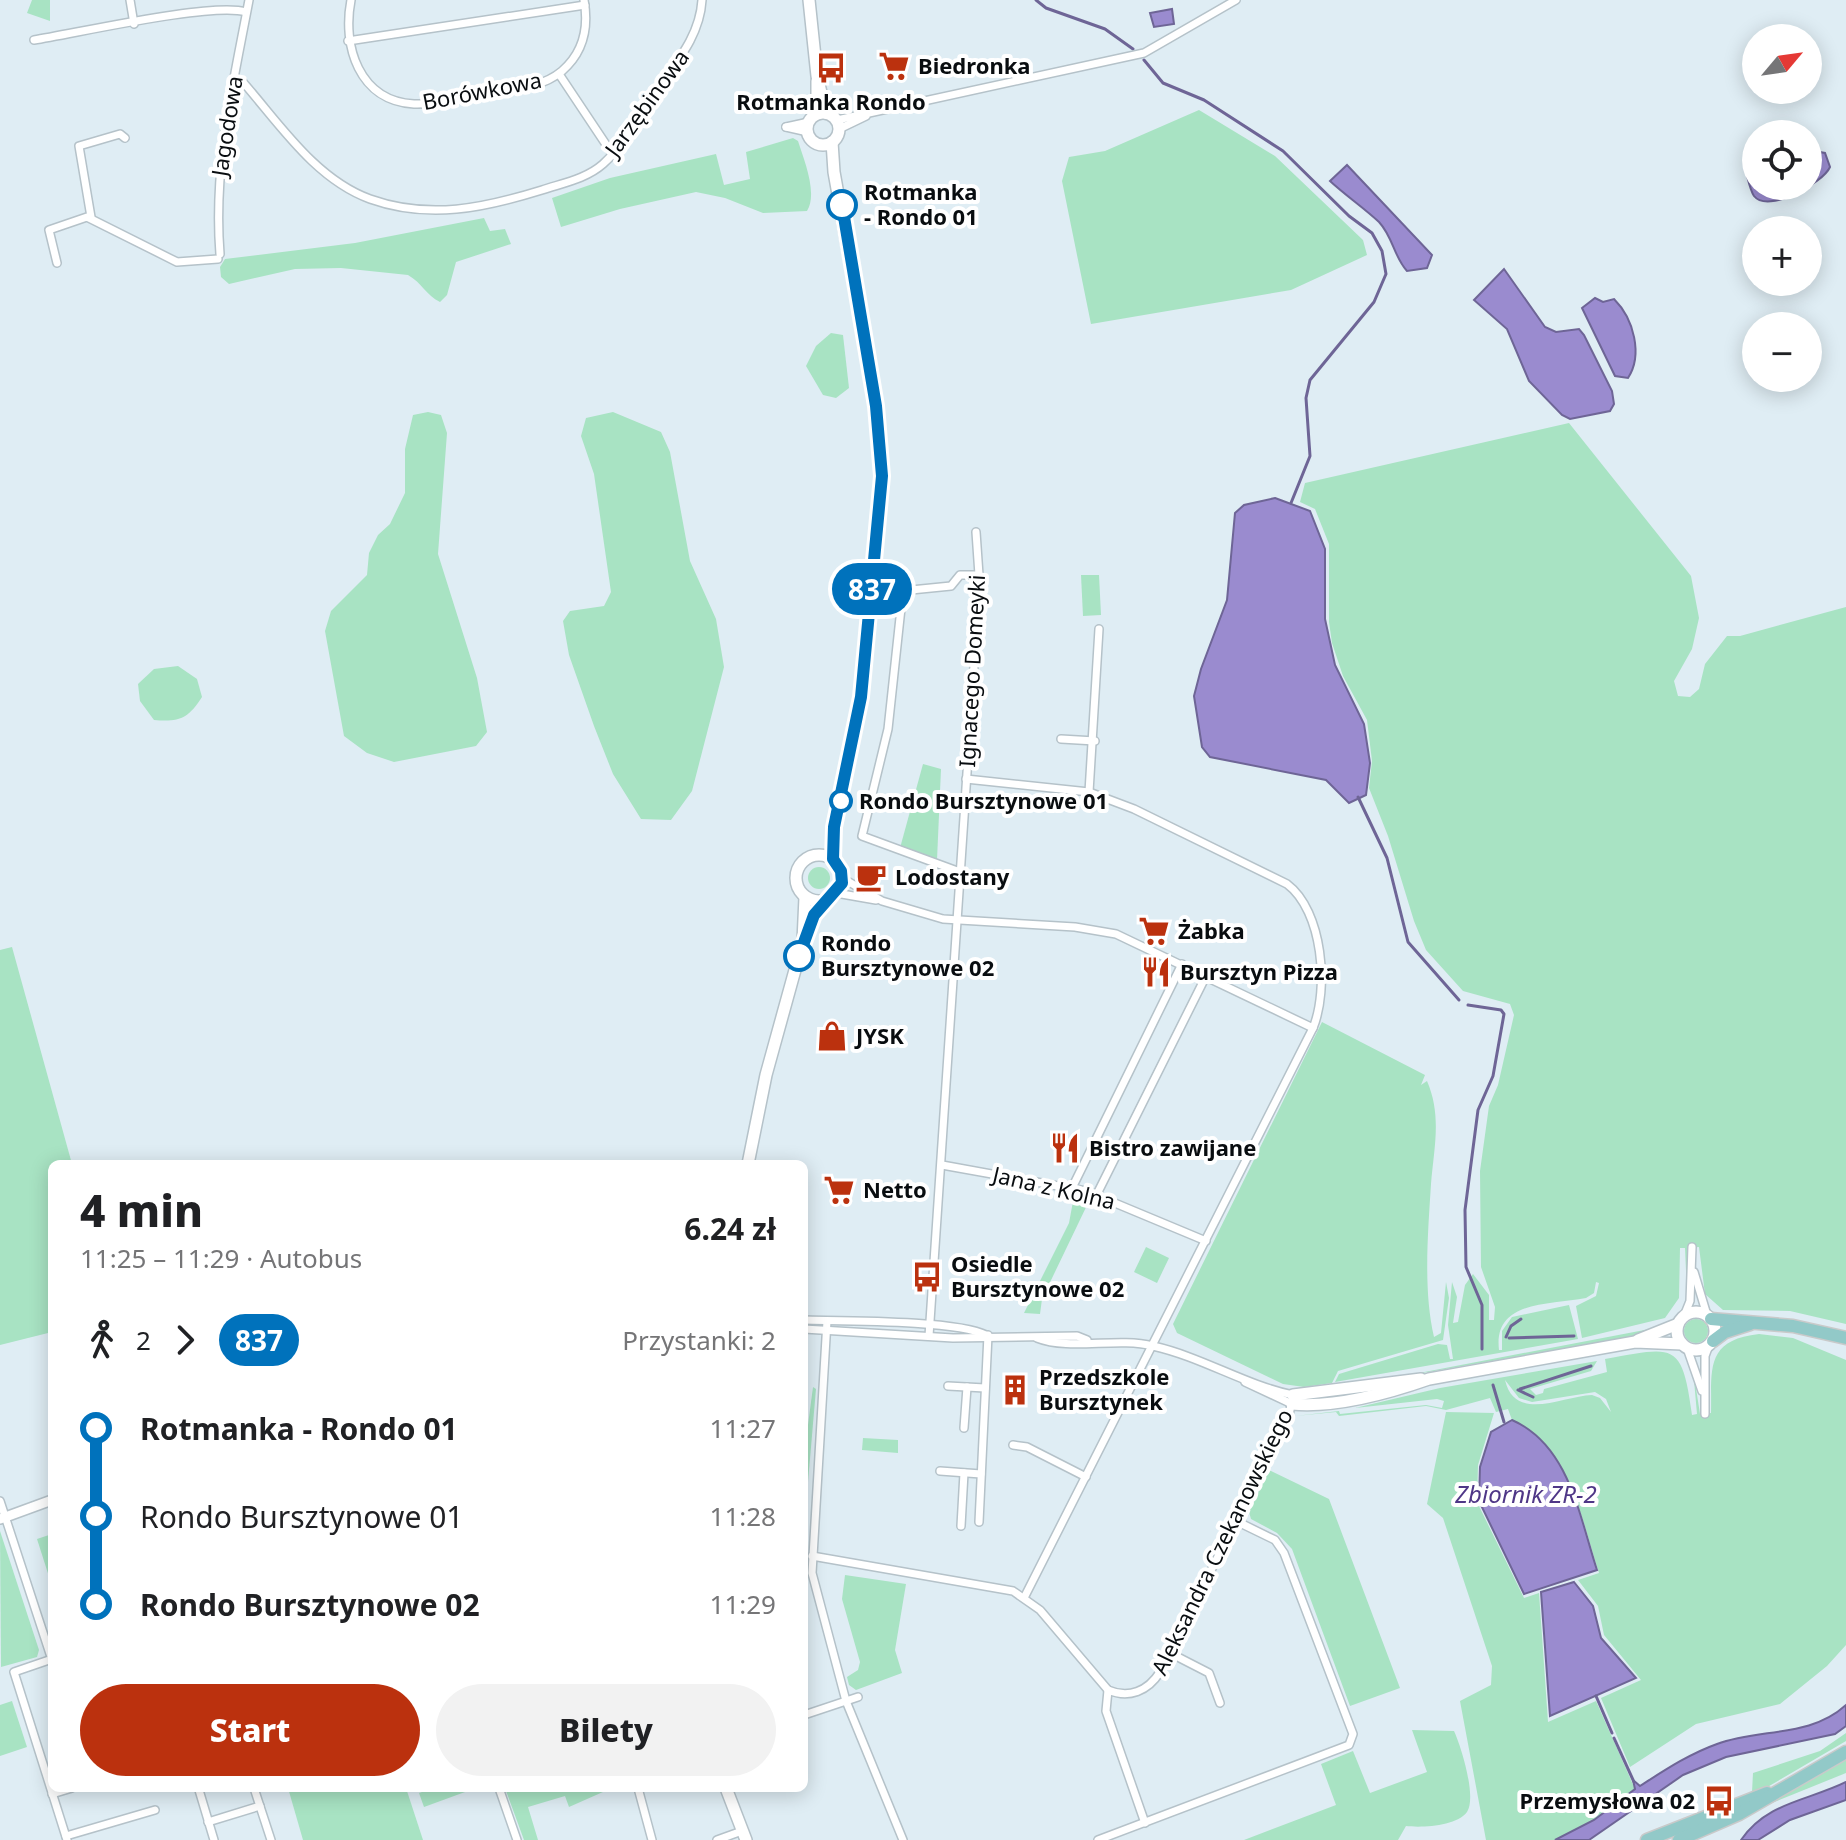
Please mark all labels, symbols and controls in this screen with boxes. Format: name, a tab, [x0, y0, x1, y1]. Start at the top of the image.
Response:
north arrow	[1742, 24, 1822, 104]
map controls	[1742, 24, 1822, 392]
street label: Jarzębinowa	[596, 43, 695, 164]
supermarket icon: Biedronka	[877, 49, 911, 83]
place label: Biedronka	[918, 50, 1031, 80]
bus stop icon: Rotmanka Rondo	[814, 51, 848, 85]
street label: Borówkowa	[420, 64, 544, 116]
street label: Jagodowa	[203, 74, 249, 180]
place label: Rotmanka Rondo	[736, 86, 926, 116]
button: locate	[1742, 120, 1822, 200]
place label: Rotmanka - Rondo 01	[864, 176, 978, 231]
marker: Rotmanka - Rondo 01	[827, 190, 857, 220]
button: +	[1742, 216, 1822, 296]
button: −	[1742, 312, 1822, 392]
line badge: 837	[826, 563, 918, 615]
text: 837	[848, 570, 896, 608]
street label: Ignacego Domeyki	[951, 574, 991, 768]
place label: Rondo Bursztynowe 01	[859, 785, 1108, 815]
marker: Rondo Bursztynowe 01	[830, 790, 852, 812]
cafe icon: Lodostany	[854, 860, 888, 894]
place label: Lodostany	[895, 861, 1010, 891]
supermarket icon: Żabka	[1137, 914, 1171, 948]
place label: Żabka	[1178, 915, 1245, 945]
place label: Rondo Bursztynowe 02	[821, 927, 994, 982]
marker: Rondo Bursztynowe 02	[784, 941, 814, 971]
restaurant icon: Bursztyn Pizza	[1139, 955, 1173, 989]
place label: Bursztyn Pizza	[1180, 956, 1338, 986]
shop icon: JYSK	[815, 1019, 849, 1053]
place label: JYSK	[854, 1020, 904, 1050]
restaurant icon: Bistro zawijane	[1048, 1131, 1082, 1165]
place label: Bistro zawijane	[1089, 1132, 1256, 1162]
street label: Jana z Kolna	[988, 1158, 1118, 1216]
supermarket icon: Netto	[822, 1173, 856, 1207]
place label: Netto	[863, 1174, 927, 1204]
text: 4 min	[80, 1180, 203, 1240]
text: 6.24 zł	[684, 1208, 776, 1249]
text: 11:25 – 11:29 · Autobus	[80, 1240, 362, 1276]
place label: Osiedle Bursztynowe 02	[951, 1248, 1124, 1303]
bus stop icon: Osiedle Bursztynowe 02	[910, 1260, 944, 1294]
icon: walk	[80, 1318, 124, 1362]
icon: forward	[163, 1318, 207, 1362]
text: 837	[235, 1321, 283, 1359]
text: 2	[136, 1322, 151, 1358]
text: Przystanki: 2	[622, 1322, 776, 1358]
place label: Przedszkole Bursztynek	[1039, 1361, 1169, 1416]
building icon: Przedszkole Bursztynek	[998, 1373, 1032, 1407]
street label: Aleksandra Czekanowskiego	[1144, 1404, 1299, 1680]
text: Rotmanka - Rondo 01	[140, 1408, 458, 1449]
text: 11:27	[710, 1410, 776, 1446]
water label: Zbiornik ZR-2	[1454, 1477, 1597, 1510]
text: Rondo Bursztynowe 01	[140, 1496, 464, 1537]
text: 11:28	[710, 1498, 776, 1534]
text: Rondo Bursztynowe 02	[140, 1584, 480, 1625]
text: 11:29	[710, 1586, 776, 1622]
button: Start	[80, 1684, 420, 1776]
button: Bilety	[436, 1684, 776, 1776]
bus stop icon: Przemysłowa 02	[1702, 1784, 1736, 1818]
place label: Przemysłowa 02	[1520, 1785, 1695, 1815]

